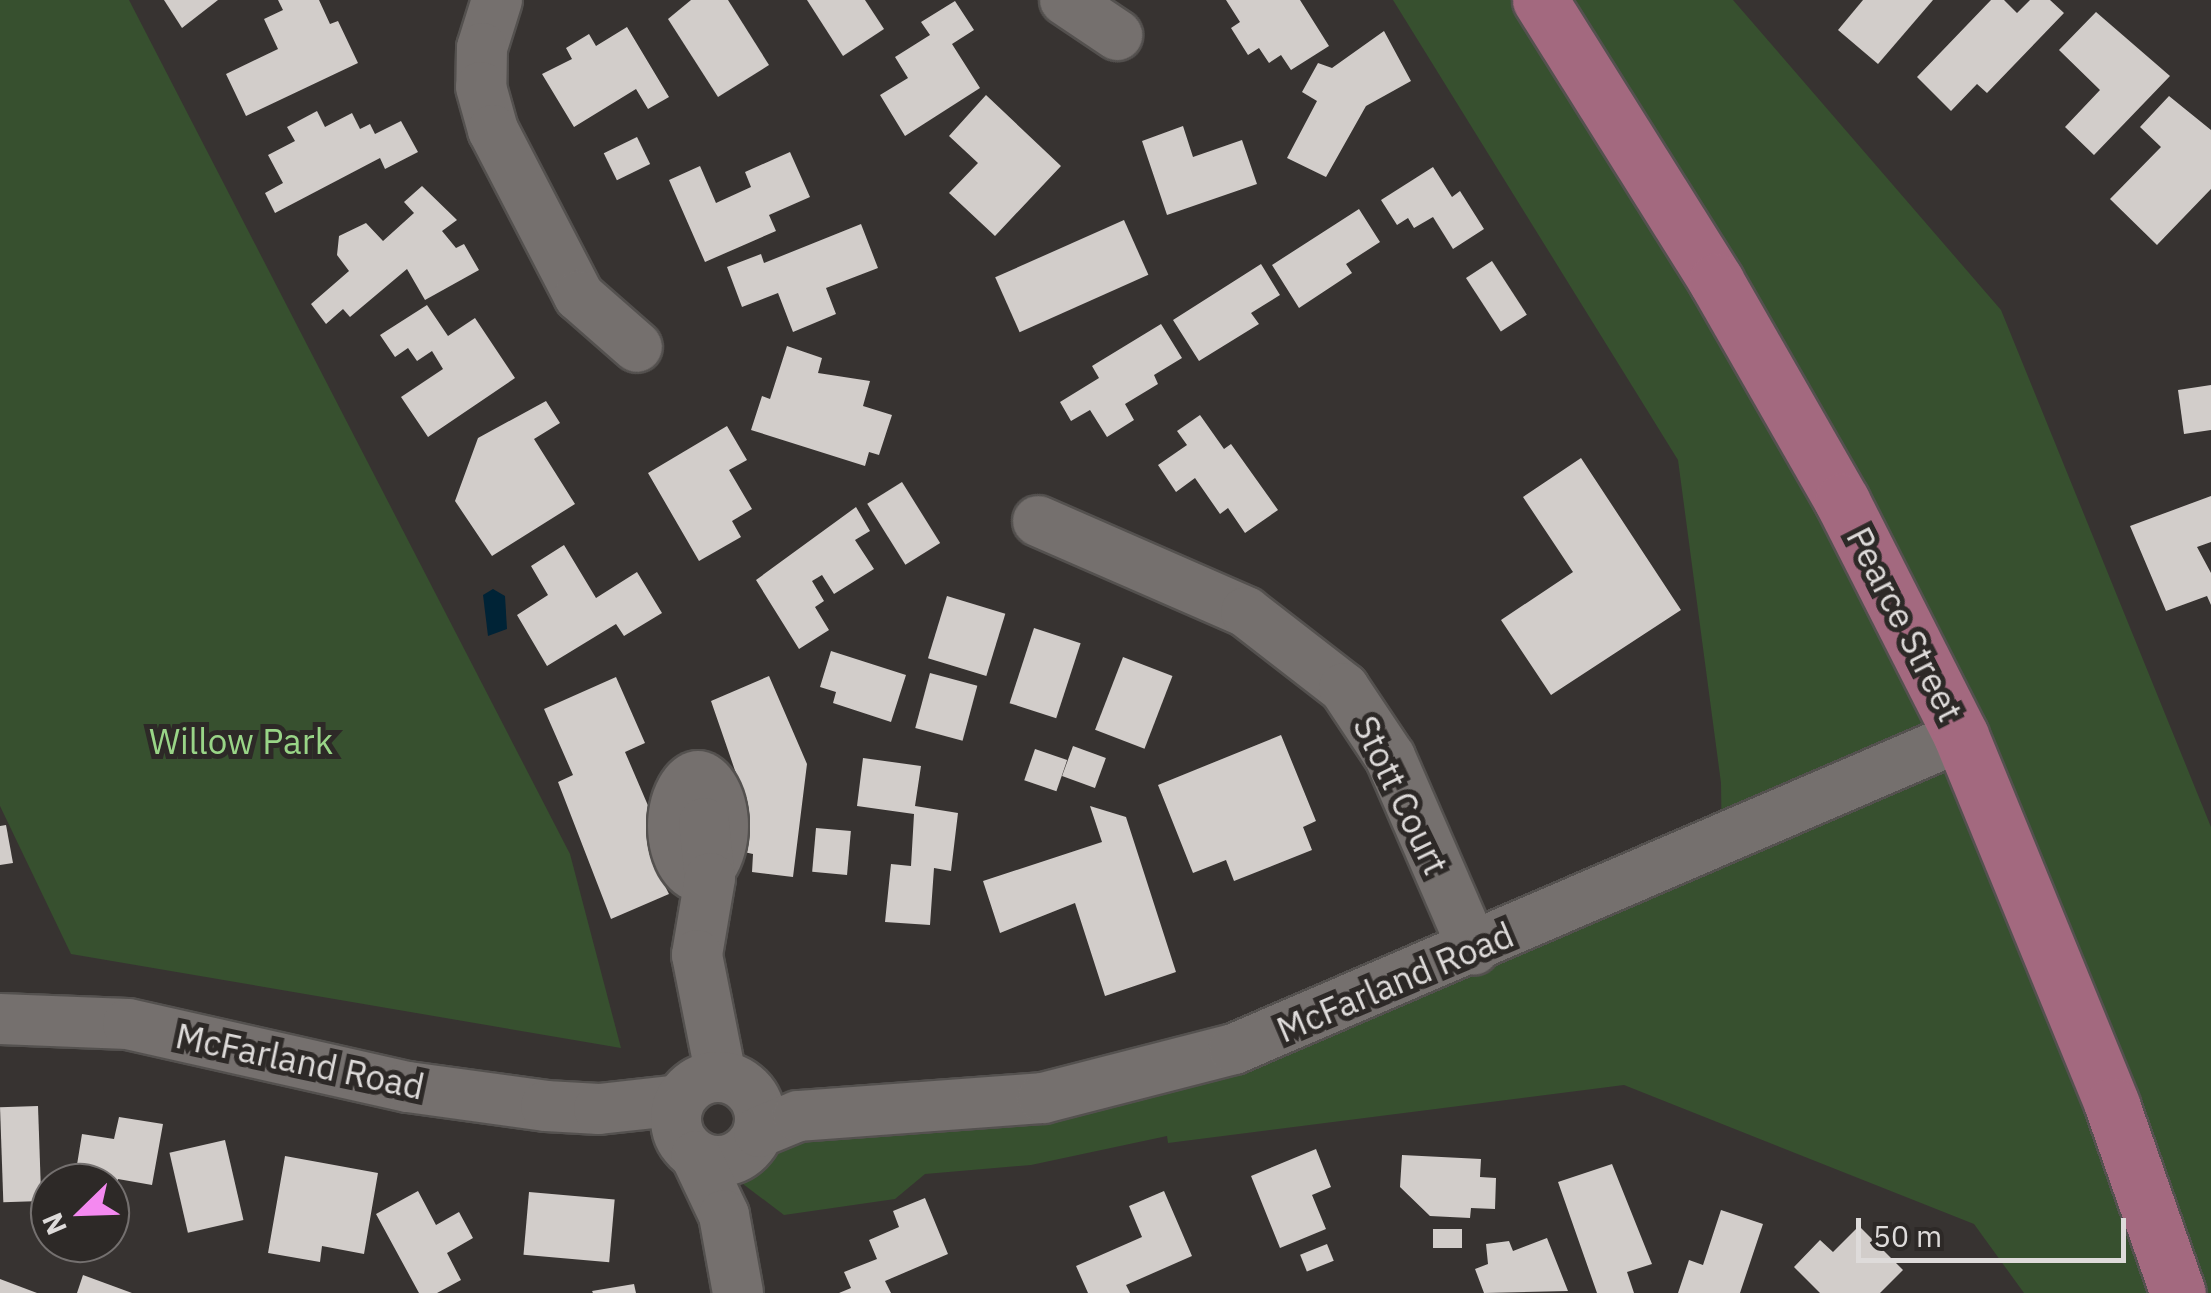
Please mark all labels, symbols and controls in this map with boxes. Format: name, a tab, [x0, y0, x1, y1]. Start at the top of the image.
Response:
street label: Pearce Street	[1838, 520, 1972, 728]
street label: Stott Court	[1345, 709, 1457, 881]
park label: Willow Park	[149, 720, 333, 762]
street label: McFarland Road	[1270, 913, 1520, 1051]
street label: McFarland Road	[172, 1014, 428, 1108]
north arrow	[30, 1163, 130, 1263]
scale bar	[1861, 1198, 2131, 1260]
text: N	[33, 1208, 75, 1241]
text: 50 m	[1873, 1216, 1942, 1255]

